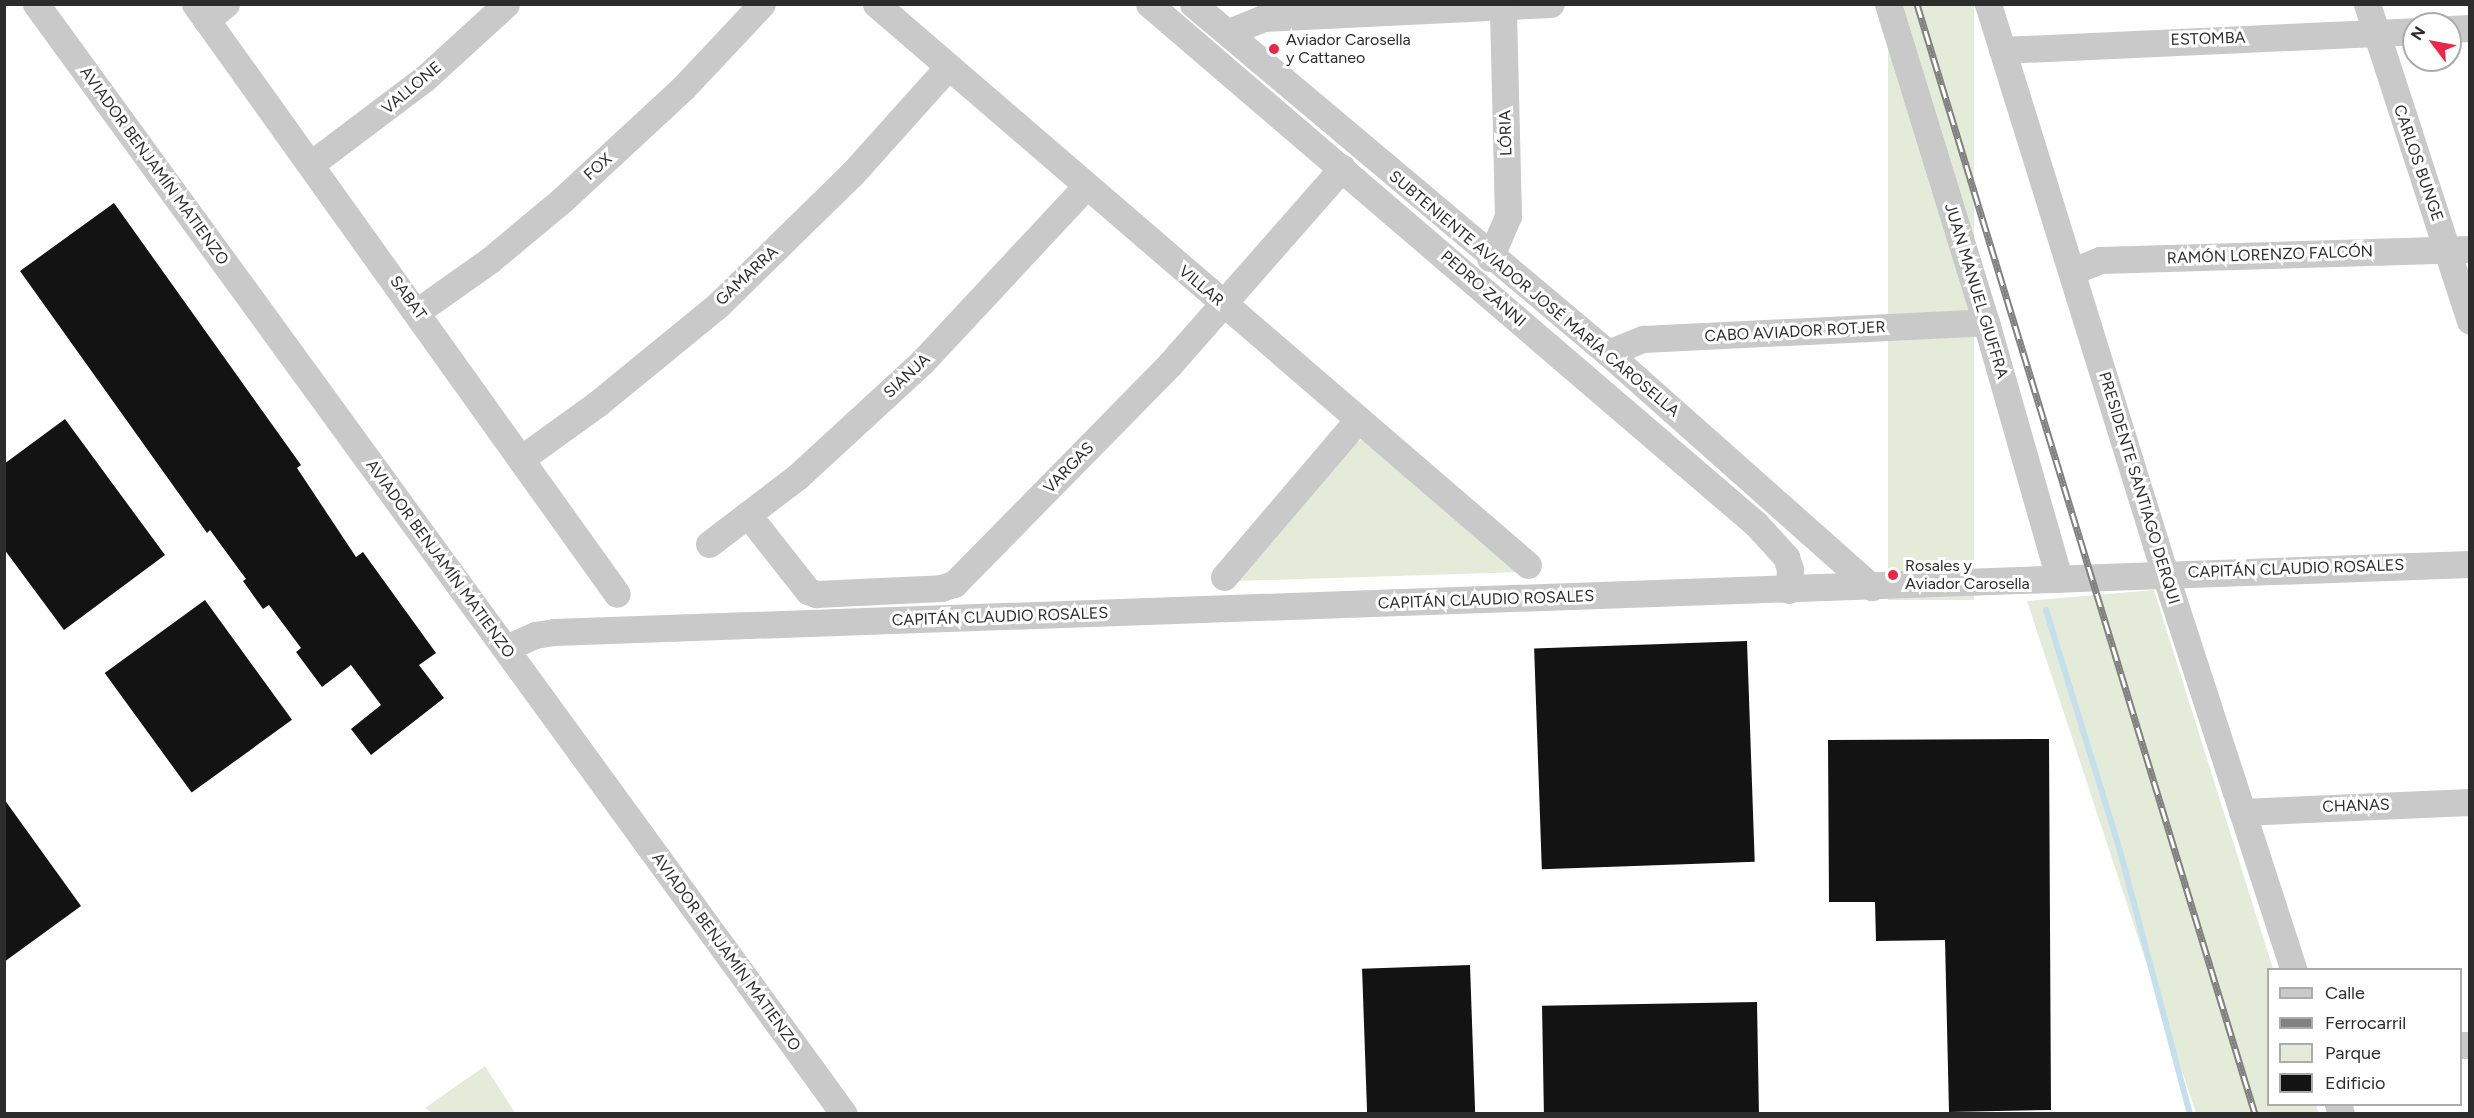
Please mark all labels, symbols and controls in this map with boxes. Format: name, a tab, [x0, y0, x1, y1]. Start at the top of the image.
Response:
north arrow	[2402, 12, 2462, 72]
text: N	[2407, 23, 2429, 44]
street label: ESTOMBA	[2170, 28, 2246, 50]
place label: Aviador Carosella y Cattaneo	[1286, 30, 1411, 68]
marker: Aviador Carosella y Cattaneo	[1267, 42, 1281, 56]
street label: VALLONE	[378, 58, 446, 118]
street label: AVIADOR BENJAMÍN MATIENZO	[76, 63, 232, 269]
street label: CARLOS BUNGE	[2389, 102, 2447, 224]
street label: LÓRIA	[1496, 110, 1516, 156]
street label: FOX	[580, 150, 616, 184]
street label: SUBTENIENTE AVIADOR JOSÉ MARÍA CAROSELLA	[1385, 167, 1683, 421]
street label: JUAN MANUEL GIUFFRA	[1940, 201, 2012, 381]
street label: GAMARRA	[712, 242, 782, 310]
street label: RAMÓN LORENZO FALCÓN	[2167, 242, 2373, 268]
street label: PEDRO ZANNI	[1437, 247, 1529, 331]
street label: VILLAR	[1175, 262, 1227, 310]
street label: SABAT	[386, 272, 430, 324]
street label: CABO AVIADOR ROTJER	[1704, 318, 1886, 346]
street label: SIANJA	[880, 350, 934, 402]
street label: PRESIDENTE SANTIAGO DERQUI	[2094, 370, 2184, 606]
street label: VARGAS	[1040, 438, 1098, 498]
street label: AVIADOR BENJAMÍN MATIENZO	[362, 456, 518, 662]
place label: Rosales y Aviador Carosella	[1905, 556, 2030, 594]
street label: CAPITÁN CLAUDIO ROSALES	[2188, 556, 2404, 582]
marker: Rosales y Aviador Carosella	[1886, 568, 1900, 582]
street label: CAPITÁN CLAUDIO ROSALES	[1378, 587, 1594, 613]
street label: CAPITÁN CLAUDIO ROSALES	[892, 604, 1108, 630]
street label: CHANAS	[2322, 795, 2390, 817]
street label: AVIADOR BENJAMÍN MATIENZO	[648, 849, 804, 1055]
legend	[2267, 968, 2462, 1106]
text: Calle	[2325, 982, 2365, 1004]
text: Ferrocarril	[2325, 1012, 2406, 1034]
text: Parque	[2325, 1042, 2381, 1064]
text: Edificio	[2325, 1072, 2386, 1094]

